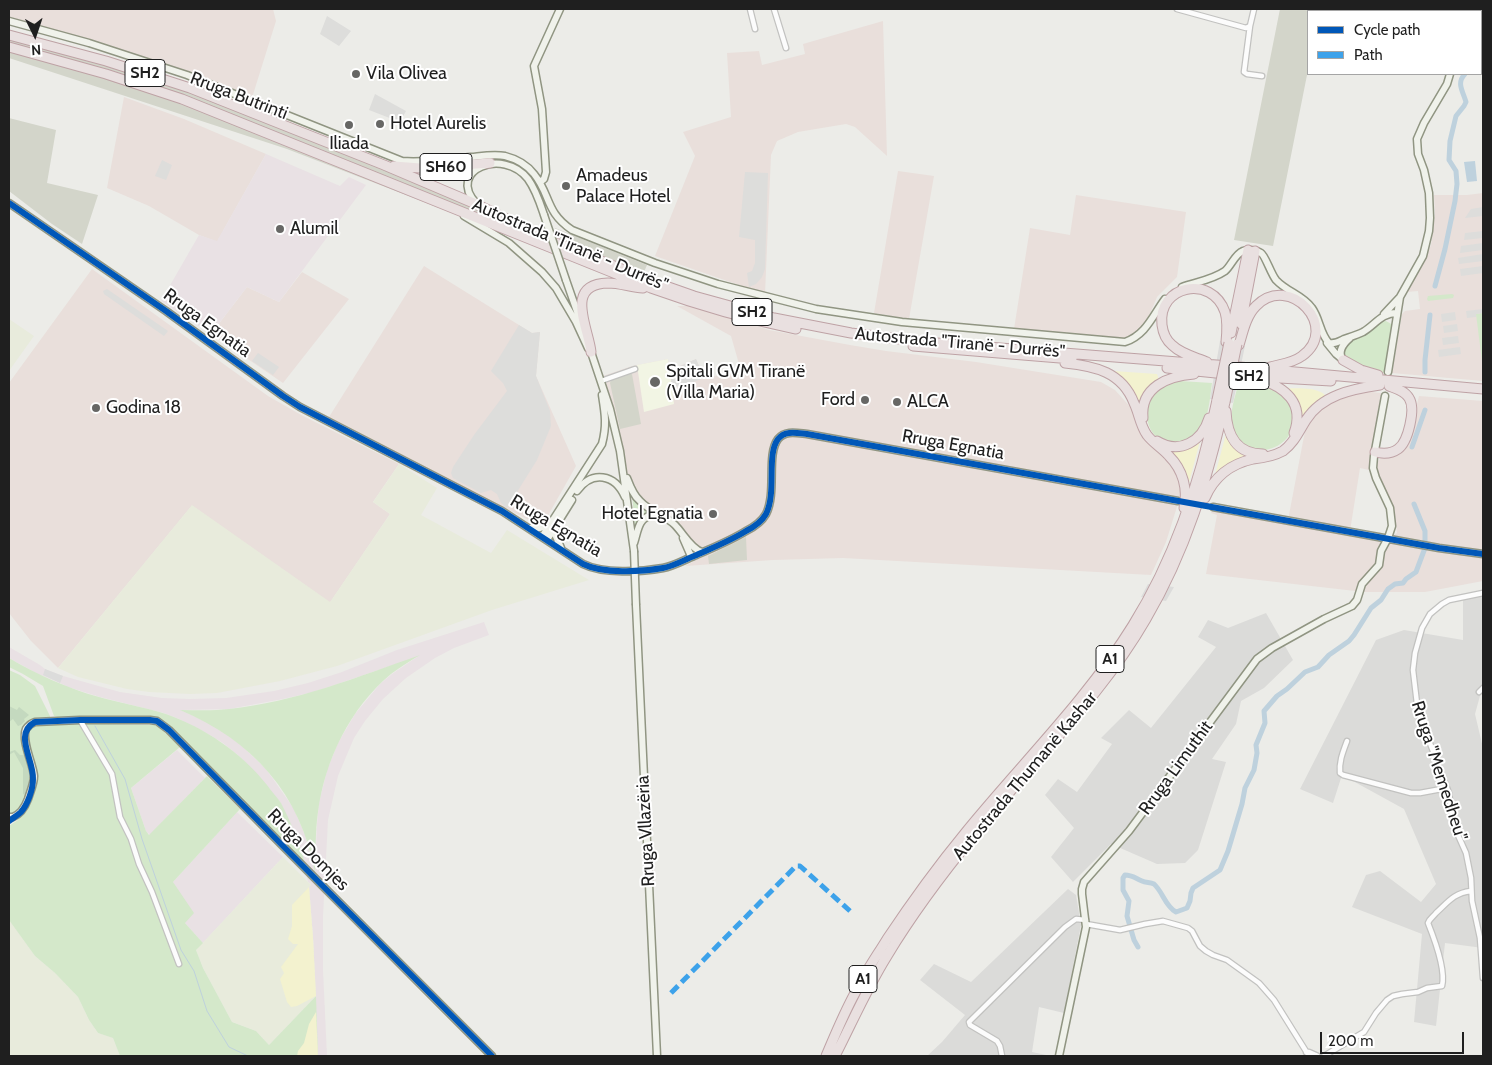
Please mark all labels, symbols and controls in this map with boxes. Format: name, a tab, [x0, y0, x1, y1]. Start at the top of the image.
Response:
north arrow	[10, 10, 60, 60]
legend	[1307, 10, 1482, 75]
text: Cycle path	[1354, 21, 1420, 39]
text: N	[30, 41, 42, 59]
text: Path	[1354, 46, 1383, 64]
road number: SH2	[125, 59, 165, 86]
place label: Vila Olivea	[366, 63, 447, 85]
street label: Rruga Butrinti	[187, 67, 291, 125]
marker: Vila Olivea	[350, 68, 362, 80]
place label: Hotel Aurelis	[390, 113, 486, 135]
marker: Hotel Aurelis	[374, 118, 386, 130]
marker: Iliada	[343, 119, 355, 131]
place label: Iliada	[329, 133, 369, 155]
road number: SH60	[420, 154, 472, 180]
place label: Amadeus Palace Hotel	[576, 165, 671, 208]
marker: Amadeus Palace Hotel	[560, 180, 572, 192]
street label: Autostrada "Tiranë - Durrës"	[469, 194, 671, 296]
place label: Alumil	[290, 218, 338, 240]
marker: Alumil	[274, 223, 286, 235]
street label: Rruga Egnatia	[159, 284, 255, 362]
road number: SH2	[732, 298, 772, 326]
street label: Autostrada "Tiranë - Durrës"	[854, 323, 1066, 363]
place label: Spitali GVM Tiranë (Villa Maria)	[666, 361, 805, 404]
road number: SH2	[1229, 362, 1269, 390]
marker: Spitali GVM Tiranë (Villa Maria)	[648, 375, 662, 389]
place label: Ford	[821, 389, 855, 411]
place label: ALCA	[907, 391, 949, 413]
marker: Ford	[859, 394, 871, 406]
marker: ALCA	[891, 396, 903, 408]
place label: Godina 18	[106, 397, 181, 419]
marker: Godina 18	[90, 402, 102, 414]
street label: Rruga Egnatia	[900, 425, 1006, 465]
street label: Rruga Egnatia	[506, 490, 606, 562]
place label: Hotel Egnatia	[602, 503, 703, 525]
marker: Hotel Egnatia	[707, 508, 719, 520]
road number: A1	[1096, 646, 1124, 672]
street label: Autostrada Thumanë Kashar	[948, 687, 1102, 865]
street label: Rruga "Memedheu"	[1406, 698, 1472, 844]
street label: Rruga Limuthit	[1135, 717, 1217, 819]
street label: Rruga Vllazëria	[632, 775, 660, 887]
street label: Rruga Domjes	[263, 805, 353, 895]
road number: A1	[849, 966, 877, 992]
scale bar	[1322, 1022, 1466, 1054]
text: 200 m	[1328, 1032, 1373, 1050]

